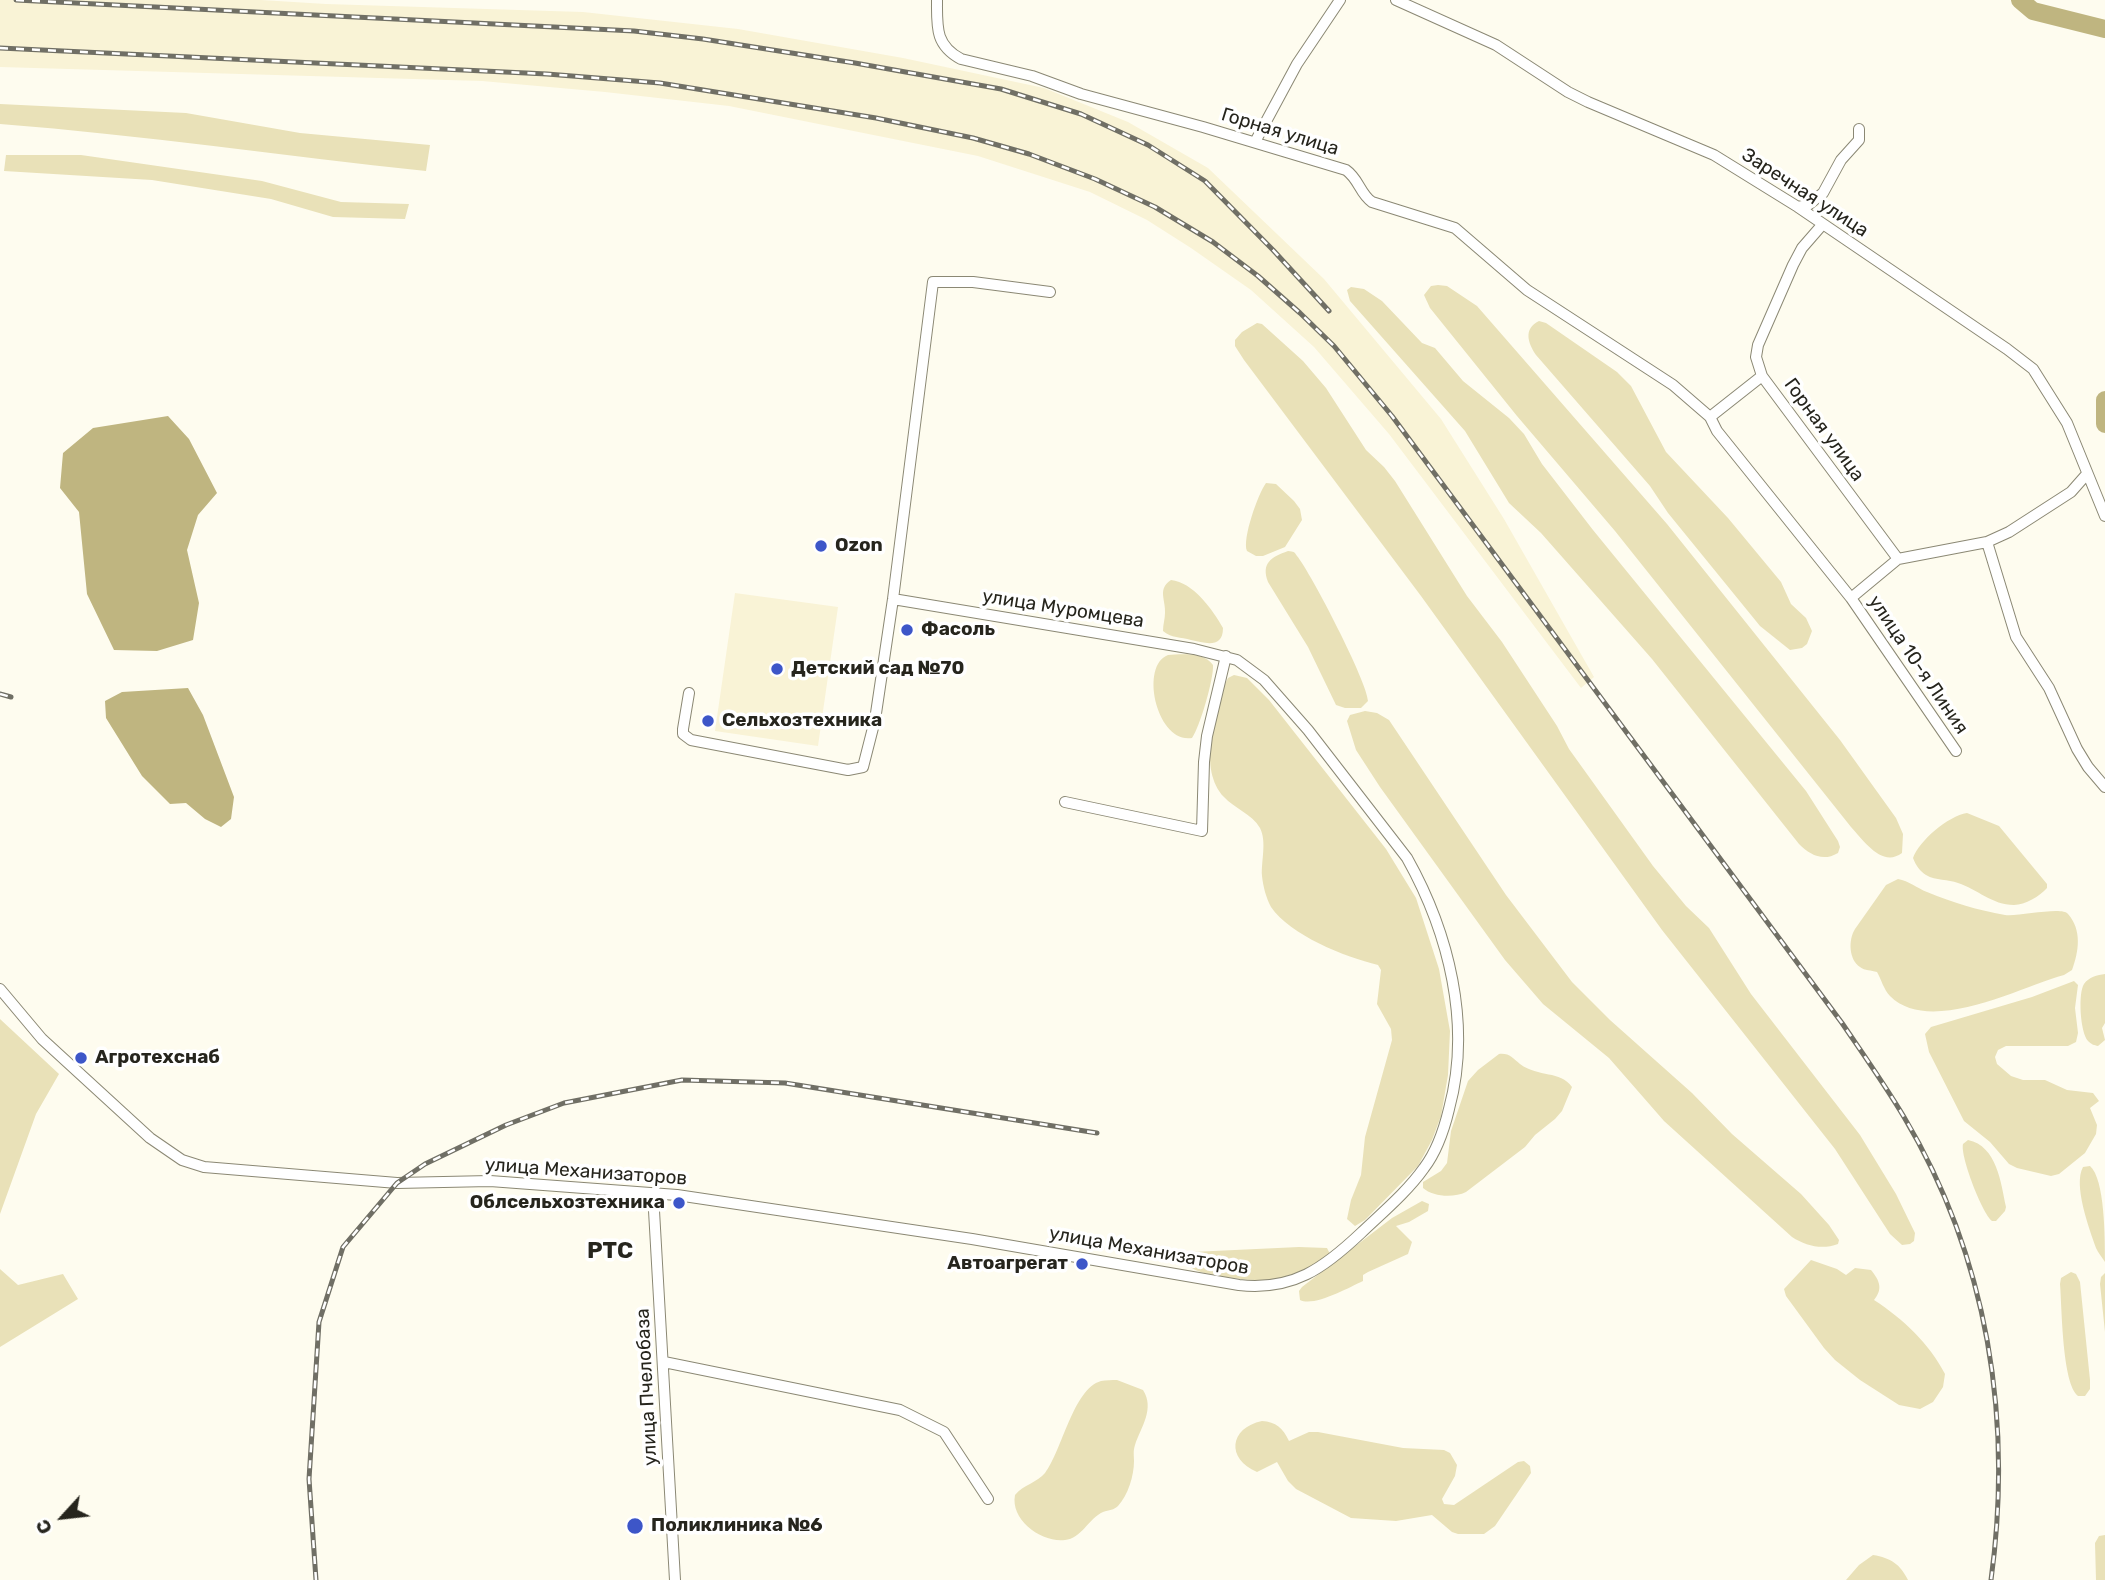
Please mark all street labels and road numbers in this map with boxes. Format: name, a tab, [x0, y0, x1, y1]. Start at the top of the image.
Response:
street label: Горная улица	[1219, 103, 1341, 161]
street label: Заречная улица	[1737, 144, 1873, 242]
street label: Горная улица	[1779, 374, 1869, 486]
street label: улица Муромцева	[980, 585, 1146, 633]
street label: улица 10-я Линия	[1863, 591, 1973, 739]
street label: улица Механизаторов	[484, 1154, 688, 1190]
street label: улица Механизаторов	[1047, 1222, 1251, 1280]
street label: улица Пчелобаза	[631, 1308, 663, 1466]

